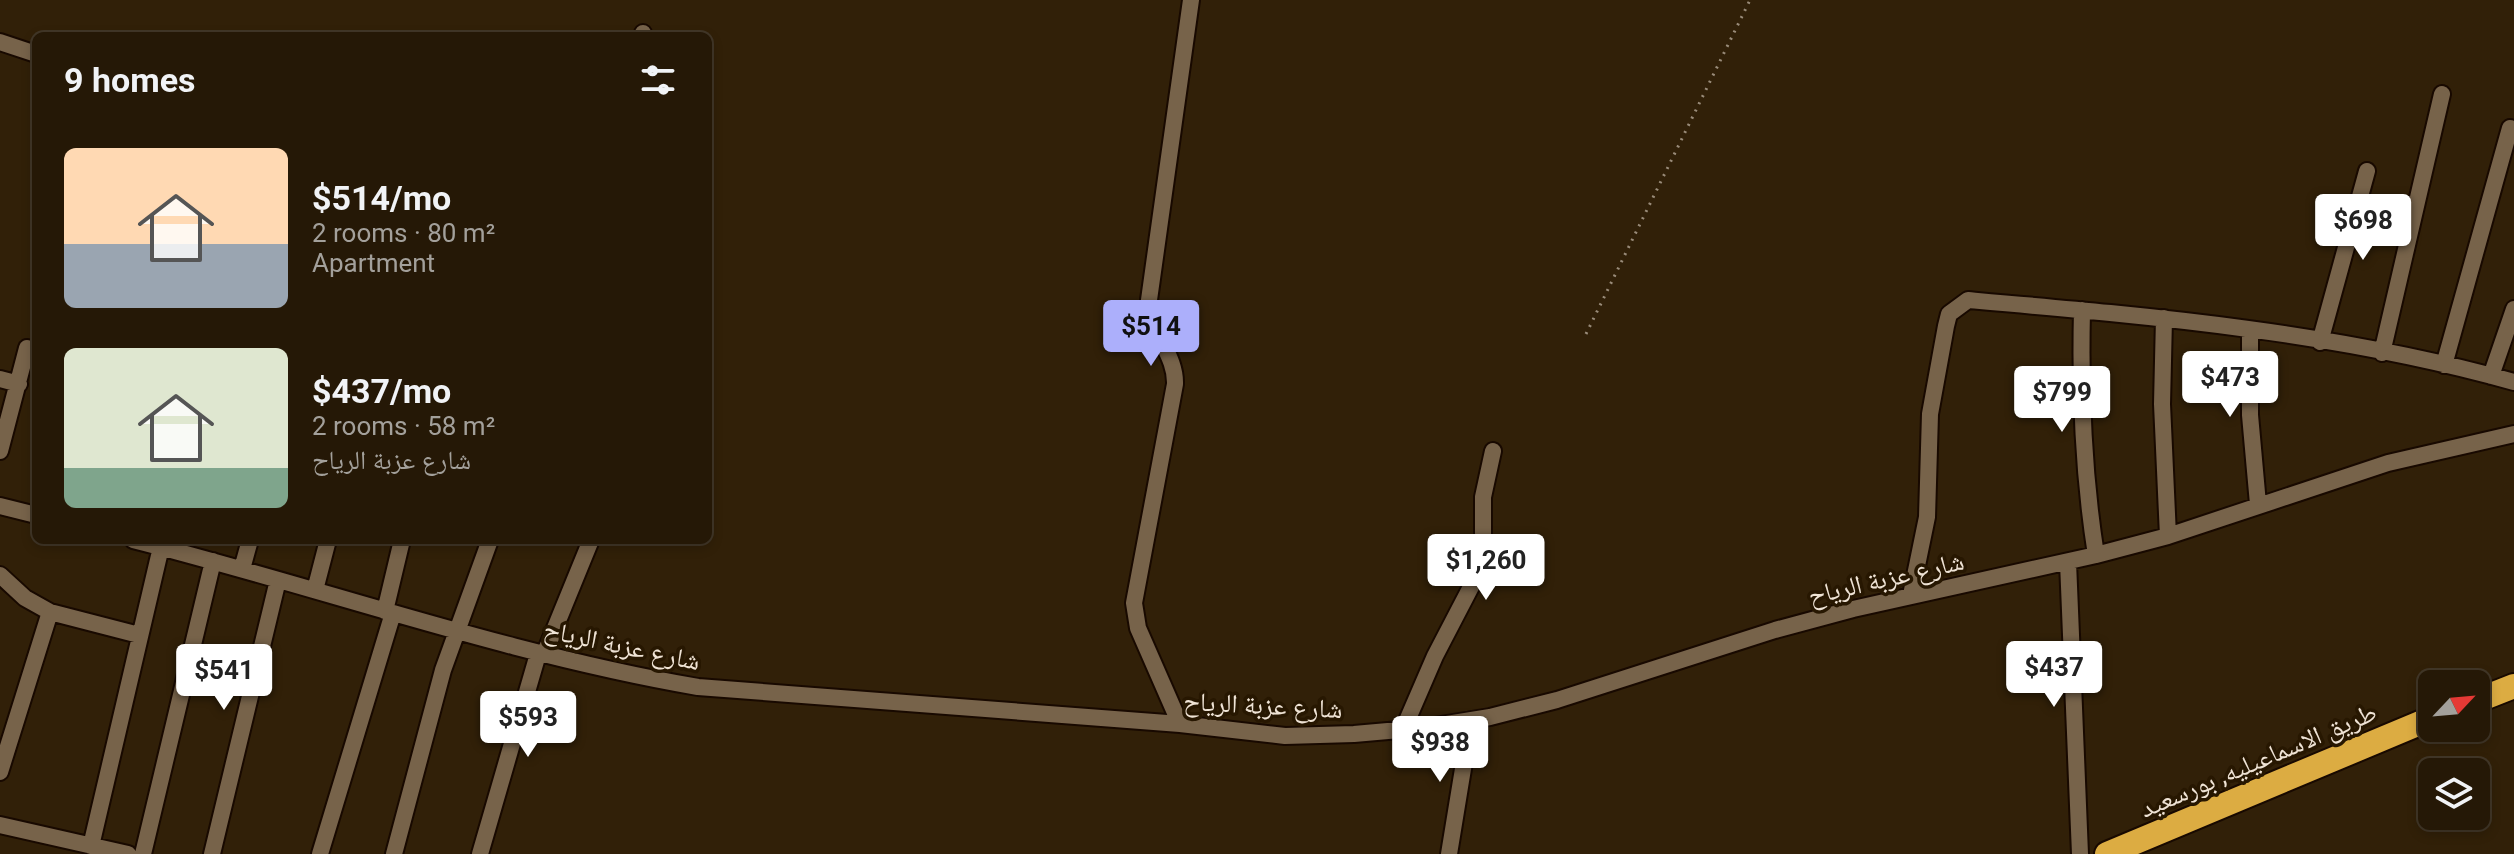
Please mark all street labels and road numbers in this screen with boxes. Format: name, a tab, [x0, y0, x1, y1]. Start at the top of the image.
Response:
street label: شارع عزبة الرياح	[1805, 545, 1967, 611]
street label: شارع عزبة الرياح	[541, 614, 703, 677]
street label: شارع عزبة الرياح	[1183, 686, 1343, 725]
street label: طريق الاسماعيليه, بورسعيد	[2135, 697, 2381, 824]

